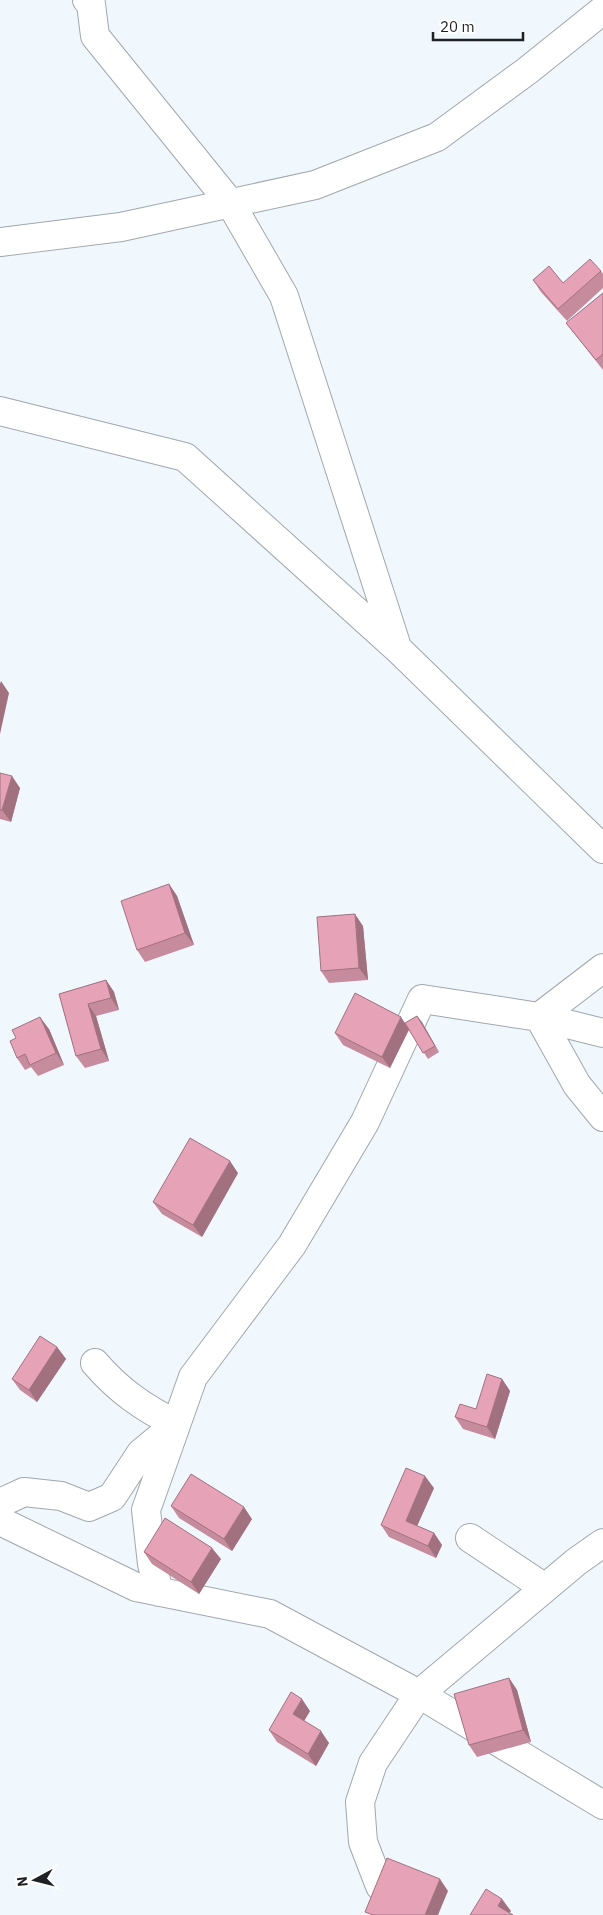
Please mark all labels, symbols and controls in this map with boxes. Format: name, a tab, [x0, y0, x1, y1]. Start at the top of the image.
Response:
scale bar	[433, 10, 523, 42]
text: 20 m	[440, 17, 475, 36]
north arrow	[10, 1855, 60, 1905]
text: N	[13, 1875, 32, 1888]

